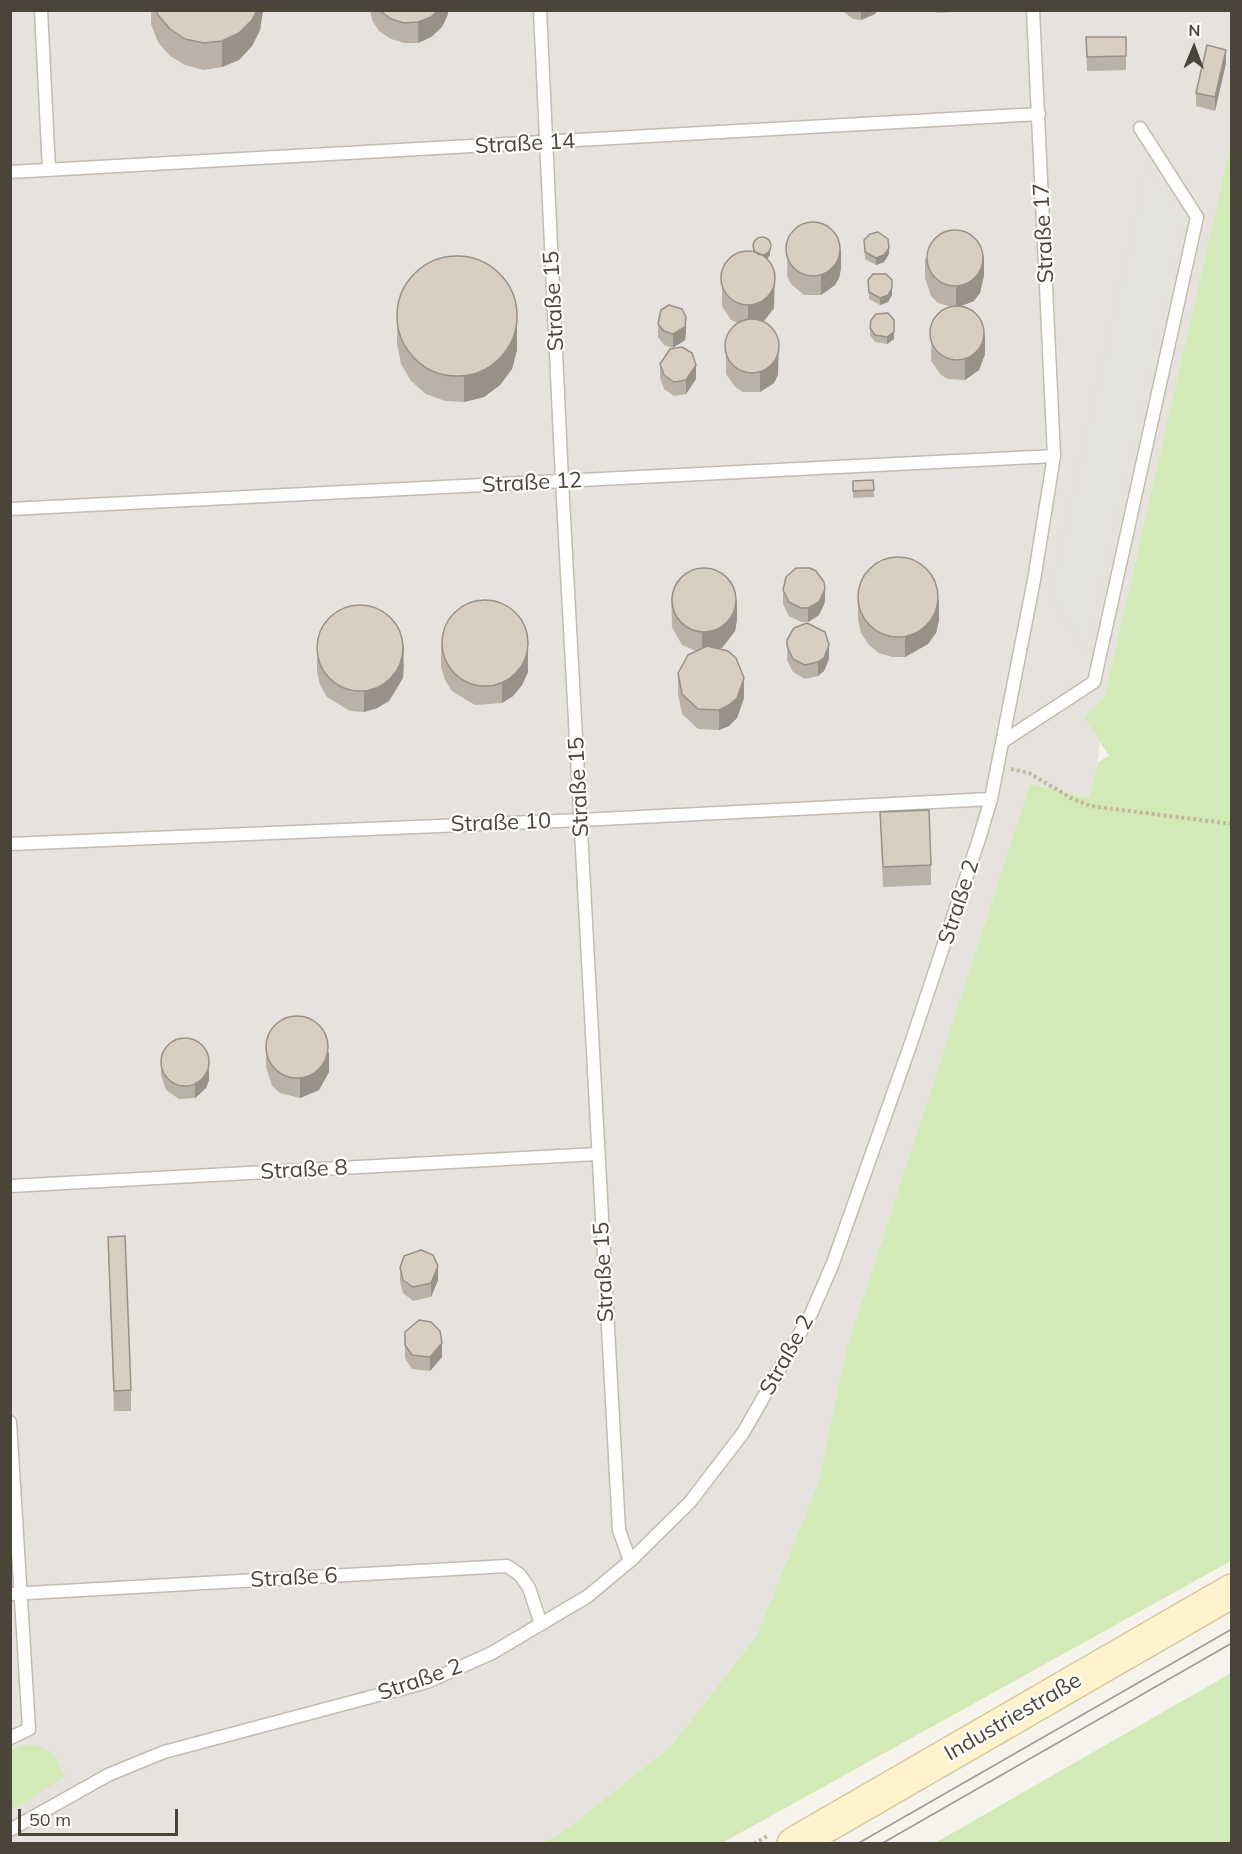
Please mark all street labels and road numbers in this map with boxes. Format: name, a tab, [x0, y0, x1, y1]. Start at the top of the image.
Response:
street label: Straße 14	[474, 128, 576, 160]
street label: Straße 17	[1028, 182, 1060, 284]
street label: Straße 15	[538, 250, 570, 352]
street label: Straße 12	[481, 467, 583, 499]
street label: Straße 15	[563, 736, 595, 838]
street label: Straße 10	[450, 808, 552, 838]
street label: Straße 2	[933, 856, 985, 948]
street label: Straße 8	[260, 1155, 348, 1185]
street label: Straße 15	[588, 1221, 620, 1323]
street label: Straße 2	[754, 1310, 820, 1400]
street label: Straße 6	[250, 1563, 338, 1593]
street label: Straße 2	[374, 1653, 466, 1707]
street label: Industriestraße	[940, 1667, 1086, 1767]

